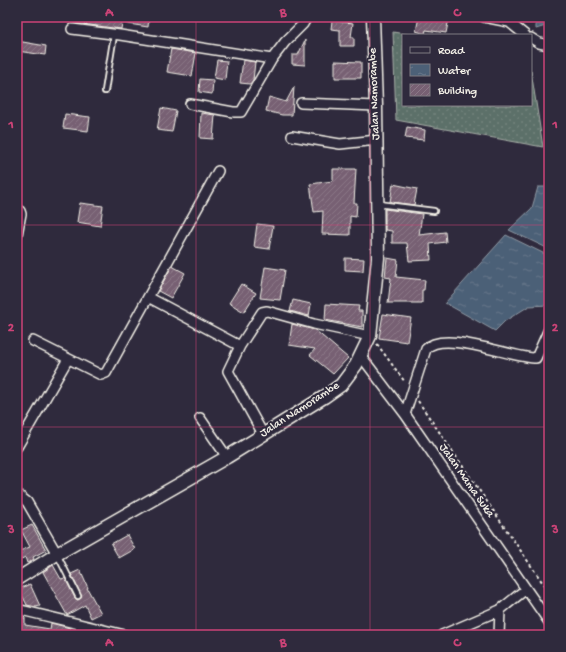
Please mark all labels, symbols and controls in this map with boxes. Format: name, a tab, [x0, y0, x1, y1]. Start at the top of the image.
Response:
text: A	[104, 6, 114, 21]
text: B	[279, 6, 288, 21]
text: C	[452, 6, 462, 21]
legend	[402, 34, 532, 106]
text: Road	[438, 45, 465, 59]
street label: Jalan Namorambe	[366, 47, 384, 140]
text: Water	[438, 65, 472, 79]
text: Building	[437, 85, 477, 99]
text: 1	[7, 118, 14, 133]
text: 1	[551, 118, 558, 133]
text: 2	[8, 321, 15, 336]
text: 2	[552, 321, 559, 336]
street label: Jalan Namorambe	[258, 379, 343, 441]
street label: Jalan Mama Suka	[435, 441, 497, 521]
text: 3	[7, 523, 15, 538]
text: 3	[551, 523, 559, 538]
text: A	[104, 636, 114, 651]
text: B	[279, 636, 288, 651]
text: C	[452, 636, 462, 651]

